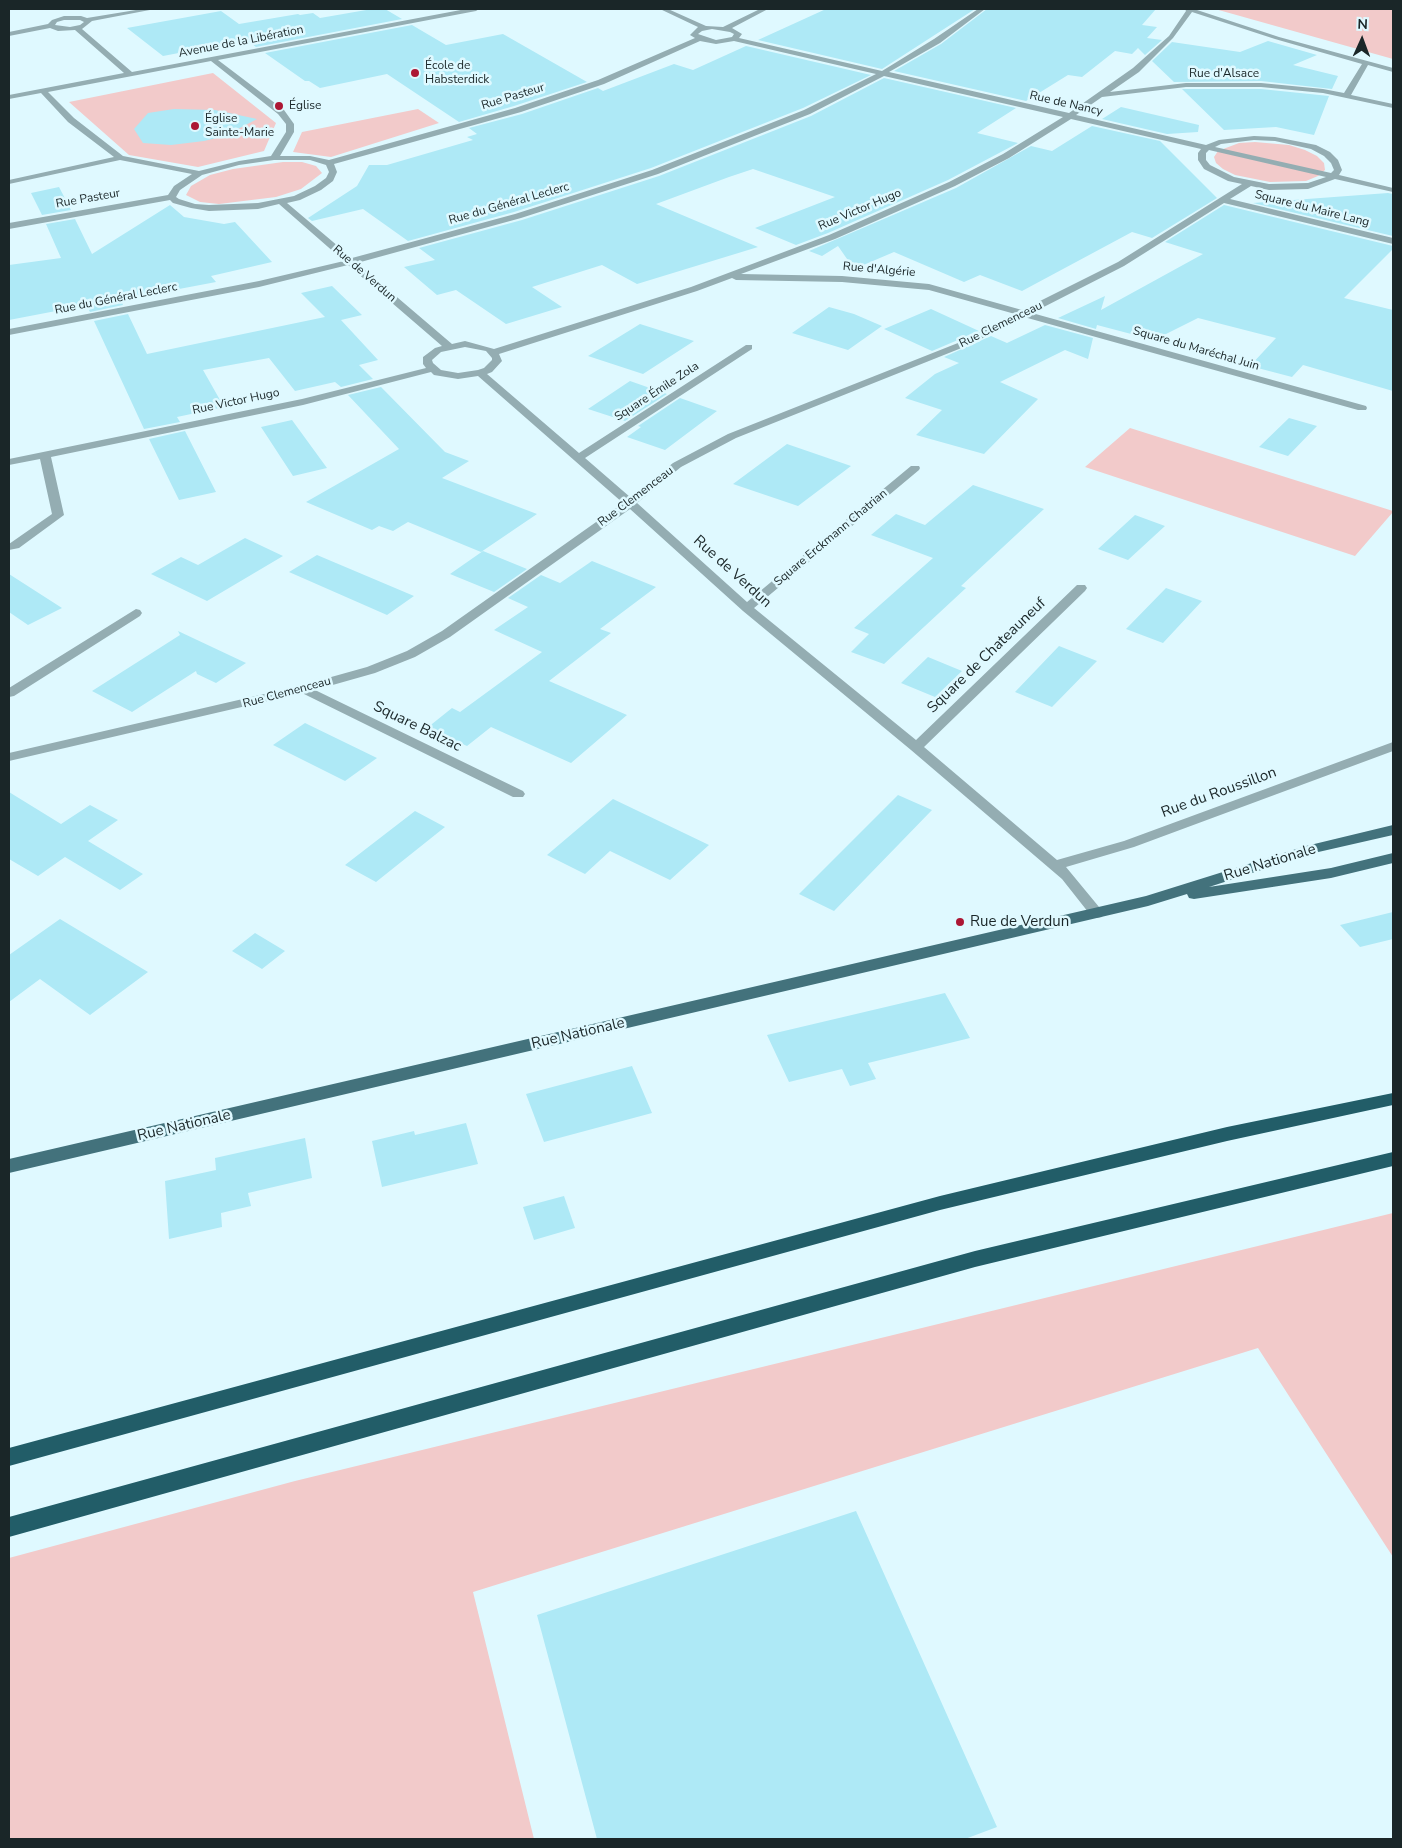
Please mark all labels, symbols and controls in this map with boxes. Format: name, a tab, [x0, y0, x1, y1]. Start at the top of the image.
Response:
north arrow	[1337, 15, 1387, 65]
text: N	[1357, 15, 1368, 34]
street label: Avenue de la Libération	[177, 23, 305, 61]
place label: École de Habsterdick	[425, 59, 489, 87]
marker: École de Habsterdick	[409, 67, 421, 79]
street label: Rue d'Alsace	[1189, 67, 1259, 81]
street label: Rue Pasteur	[480, 81, 546, 113]
street label: Rue de Nancy	[1028, 89, 1104, 119]
place label: Église	[289, 99, 321, 113]
marker: Église	[273, 100, 285, 112]
place label: Église Sainte-Marie	[205, 112, 274, 140]
marker: Église Sainte-Marie	[189, 120, 201, 132]
street label: Rue du Général Leclerc	[447, 180, 571, 228]
street label: Rue Pasteur	[55, 186, 121, 212]
street label: Rue Victor Hugo	[816, 186, 904, 234]
street label: Square du Maire Lang	[1253, 188, 1371, 230]
street label: Rue de Verdun	[329, 243, 399, 305]
street label: Rue d'Algérie	[842, 260, 916, 280]
street label: Rue du Général Leclerc	[53, 280, 179, 318]
street label: Rue Clemenceau	[957, 299, 1045, 351]
street label: Square du Maréchal Juin	[1131, 324, 1261, 374]
street label: Square Émile Zola	[612, 359, 702, 425]
street label: Rue Victor Hugo	[191, 386, 281, 418]
street label: Rue Clemenceau	[596, 464, 676, 530]
street label: Square Erckmann Chatrian	[772, 487, 890, 589]
street label: Rue de Verdun	[689, 532, 775, 612]
street label: Square de Chateauneuf	[924, 595, 1050, 717]
street label: Rue Clemenceau	[241, 674, 333, 712]
street label: Square Balzac	[370, 698, 464, 756]
street label: Rue du Roussillon	[1159, 764, 1279, 822]
street label: Rue Nationale	[1222, 840, 1318, 886]
place label: Rue de Verdun	[970, 913, 1069, 931]
marker: Rue de Verdun	[954, 916, 966, 928]
street label: Rue Nationale	[530, 1015, 626, 1053]
street label: Rue Nationale	[136, 1107, 232, 1145]

